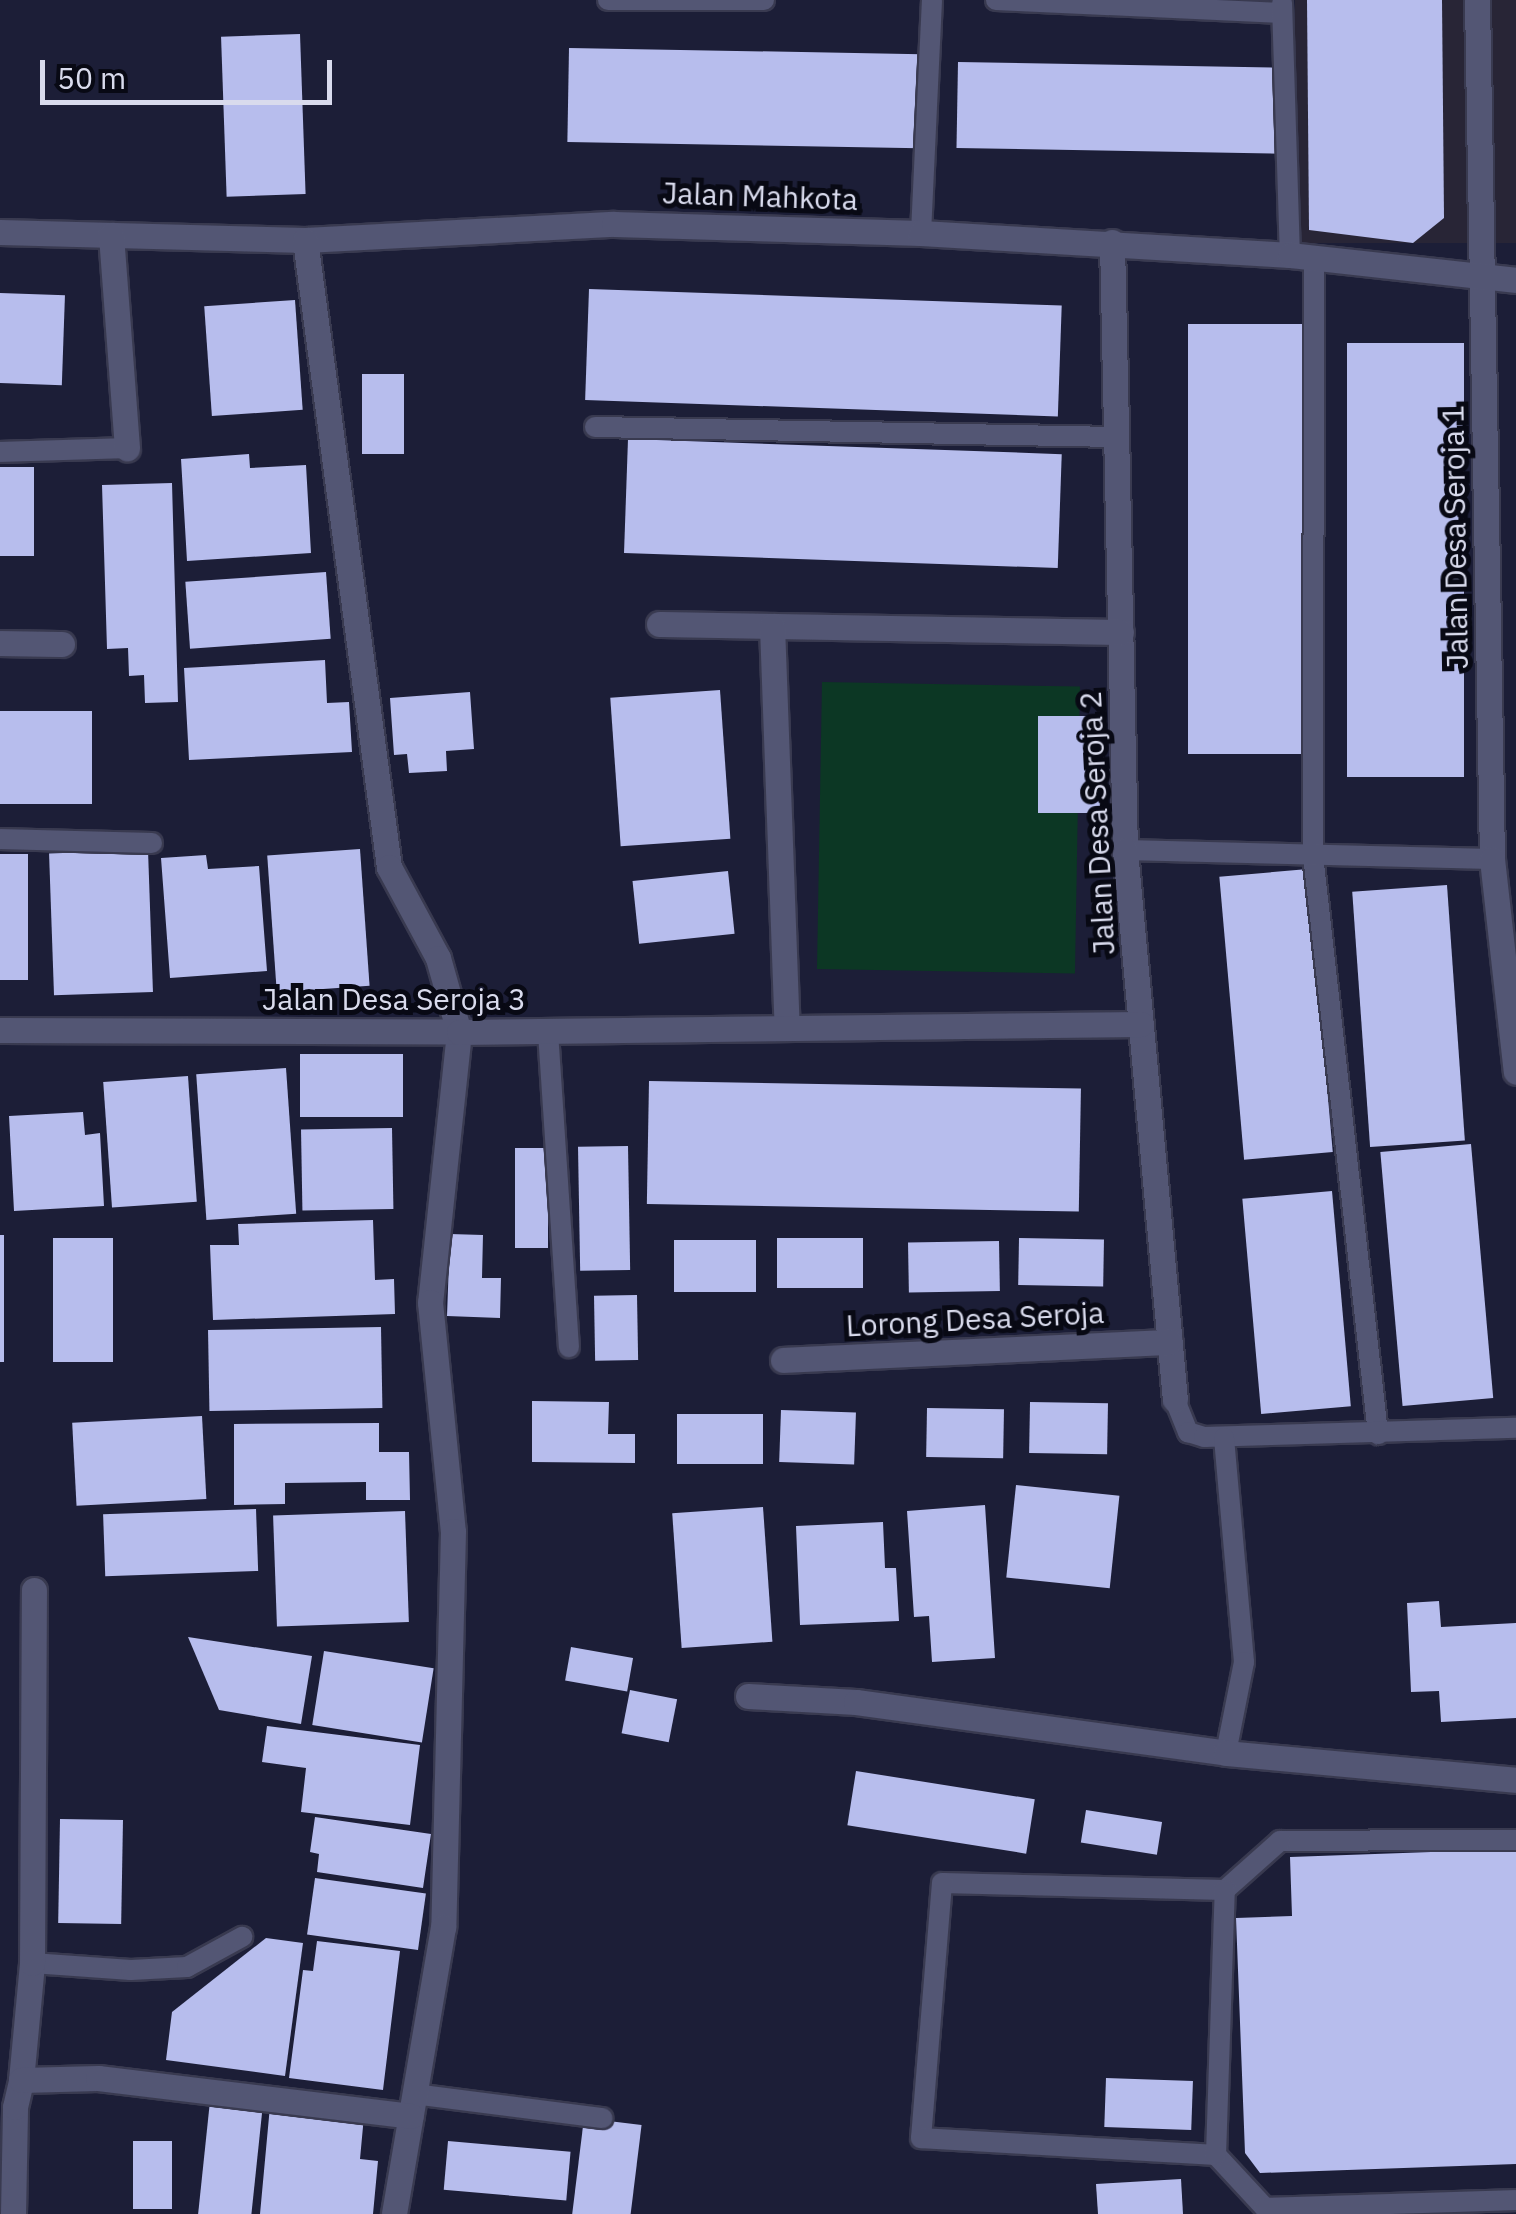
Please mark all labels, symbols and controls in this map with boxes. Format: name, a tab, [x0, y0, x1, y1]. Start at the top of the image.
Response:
scale bar	[45, 40, 338, 102]
text: 50 m	[57, 58, 126, 97]
street label: Jalan Mahkota	[662, 175, 858, 217]
street label: Jalan Desa Seroja 1	[1435, 405, 1475, 669]
street label: Jalan Desa Seroja 2	[1072, 690, 1122, 956]
street label: Jalan Desa Seroja 3	[262, 981, 526, 1017]
street label: Lorong Desa Seroja	[845, 1294, 1105, 1344]

